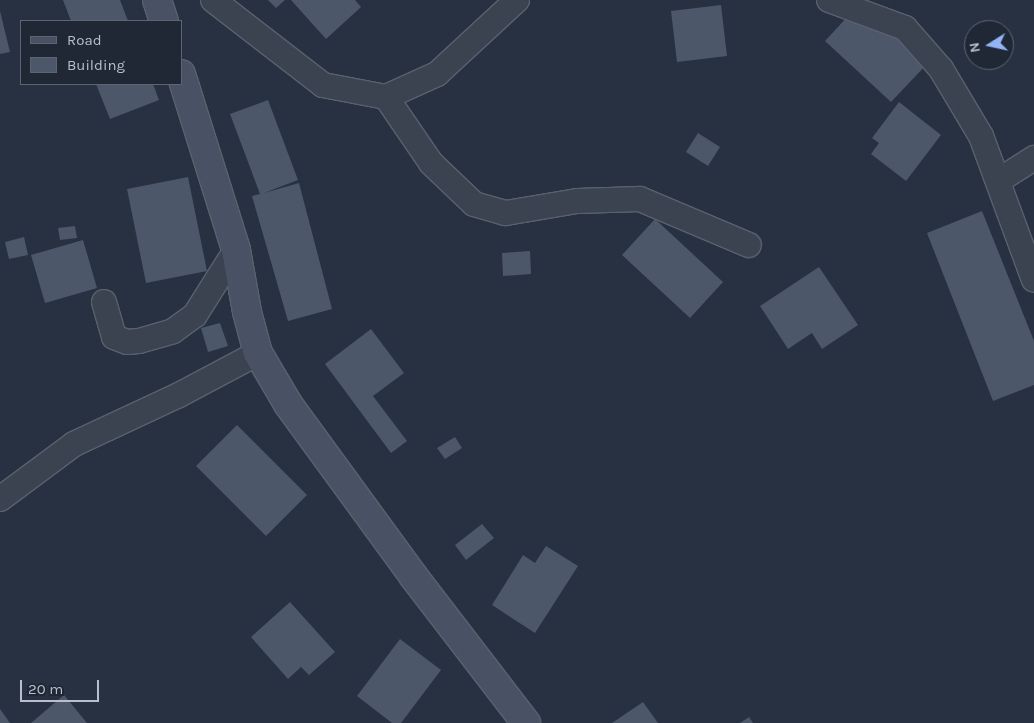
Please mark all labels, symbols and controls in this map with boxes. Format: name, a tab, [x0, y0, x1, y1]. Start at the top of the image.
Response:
legend	[20, 20, 182, 85]
north arrow	[964, 20, 1014, 70]
text: Road	[67, 31, 102, 49]
text: N	[965, 41, 984, 54]
text: Building	[67, 56, 125, 74]
scale bar	[22, 670, 101, 702]
text: 20 m	[28, 680, 63, 698]

